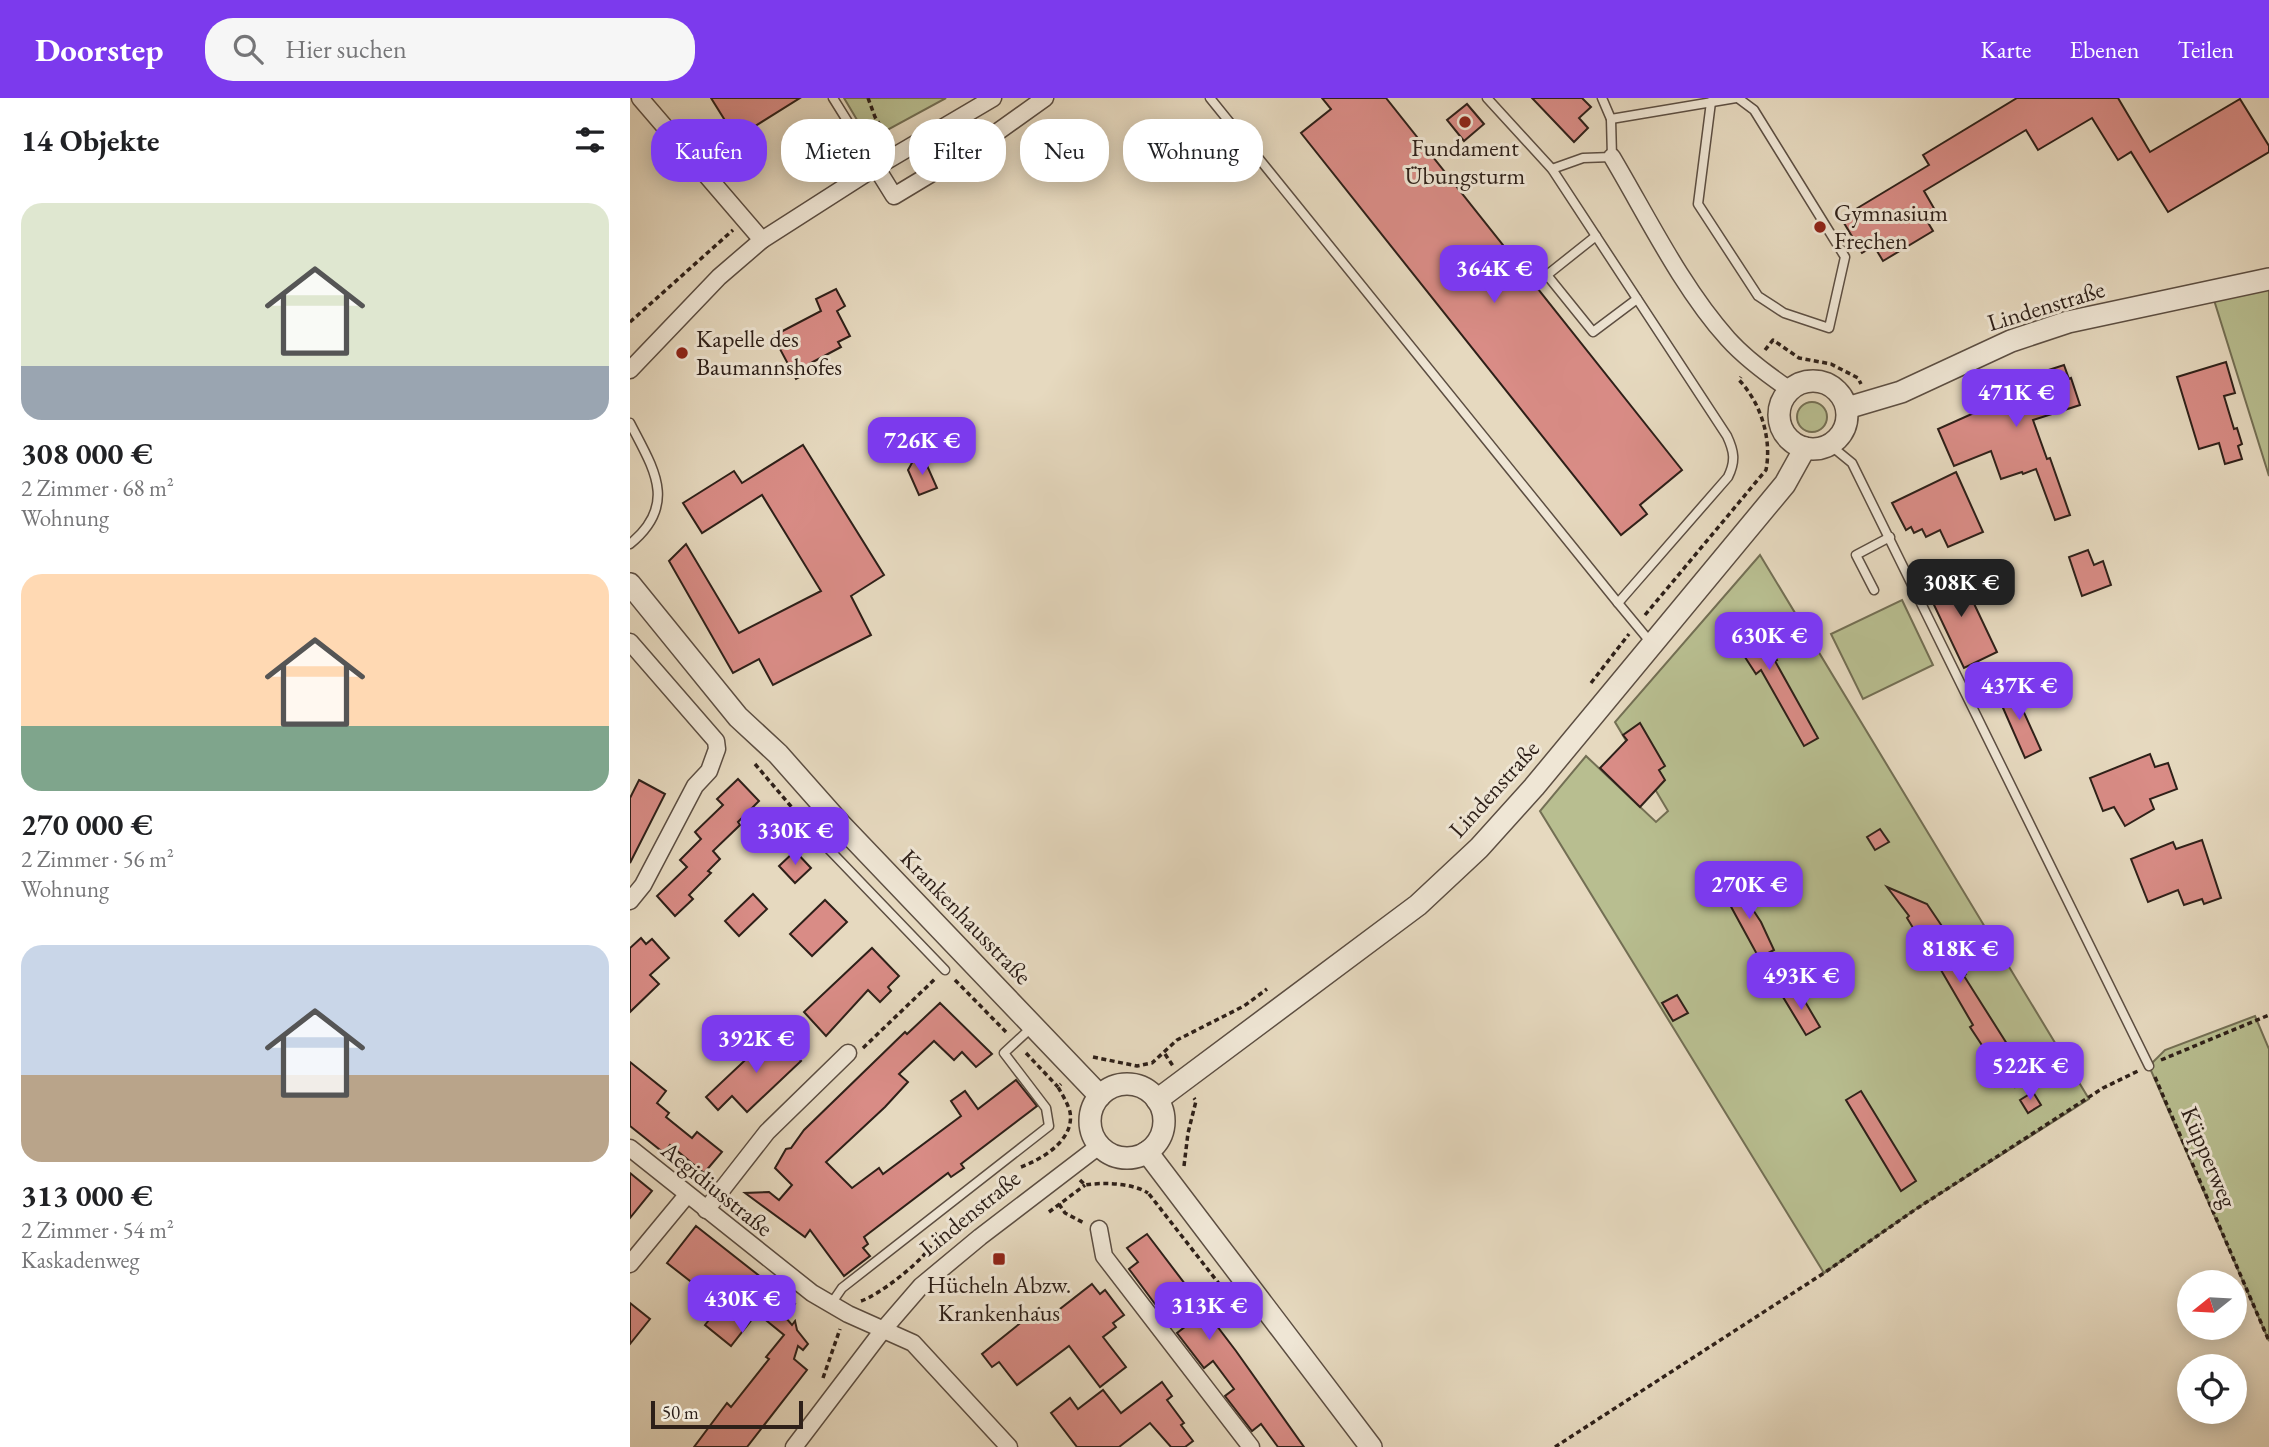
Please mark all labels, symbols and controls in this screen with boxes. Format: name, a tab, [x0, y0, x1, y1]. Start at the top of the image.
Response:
search box	[205, 18, 695, 81]
text: Doorstep	[35, 28, 163, 71]
icon: search	[229, 30, 267, 68]
text: Hier suchen	[285, 32, 407, 66]
text: Karte	[1981, 34, 2031, 65]
text: Ebenen	[2069, 34, 2139, 65]
text: Teilen	[2177, 34, 2234, 65]
marker: Fundament Übungsturm	[1457, 114, 1473, 130]
chip: Kaufen	[651, 119, 767, 182]
chip: Mieten	[781, 119, 895, 182]
chip: Filter	[909, 119, 1006, 182]
chip: Neu	[1020, 119, 1109, 182]
chip: Wohnung	[1123, 119, 1263, 182]
text: 14 Objekte	[21, 121, 160, 160]
icon: filters	[571, 121, 609, 159]
place label: Fundament Übungsturm	[1405, 132, 1526, 191]
place label: Gymnasium Frechen	[1834, 197, 1948, 256]
marker: Gymnasium Frechen	[1812, 219, 1828, 235]
pin: 364K €	[1437, 246, 1551, 305]
icon: home	[252, 248, 378, 374]
text: 364K €	[1456, 253, 1532, 283]
street label: Lindenstraße	[1983, 273, 2108, 338]
place label: Kapelle des Baumannshofes	[696, 323, 842, 382]
marker: Kapelle des Baumannshofes	[674, 345, 690, 361]
pin: 471K €	[1959, 370, 2073, 429]
text: 471K €	[1978, 377, 2054, 407]
pin: 726K €	[865, 418, 979, 477]
text: 726K €	[884, 425, 960, 455]
text: 308 000 €	[21, 434, 153, 473]
text: 2 Zimmer · 68 m²	[21, 473, 174, 503]
text: Wohnung	[21, 503, 109, 533]
pin: 308K €	[1904, 560, 2018, 619]
text: 308K €	[1923, 567, 1999, 597]
pin: 630K €	[1712, 612, 1826, 672]
icon: home	[252, 619, 378, 745]
text: 630K €	[1731, 620, 1807, 650]
pin: 437K €	[1962, 662, 2076, 722]
text: 437K €	[1981, 670, 2057, 700]
street label: Lindenstraße	[1442, 733, 1546, 844]
text: 270 000 €	[21, 805, 153, 844]
pin: 330K €	[738, 808, 852, 867]
text: 330K €	[757, 815, 833, 845]
street label: Krankenhausstraße	[894, 842, 1039, 991]
text: 2 Zimmer · 56 m²	[21, 844, 174, 874]
pin: 270K €	[1692, 862, 1806, 921]
text: 270K €	[1711, 869, 1787, 899]
text: Wohnung	[21, 874, 109, 904]
pin: 818K €	[1903, 926, 2017, 985]
text: 818K €	[1922, 933, 1998, 963]
pin: 493K €	[1744, 953, 1858, 1012]
text: 493K €	[1763, 960, 1839, 990]
icon: home	[252, 990, 378, 1116]
pin: 392K €	[699, 1016, 813, 1075]
text: 392K €	[718, 1023, 794, 1053]
pin: 522K €	[1973, 1042, 2087, 1102]
text: 522K €	[1992, 1050, 2068, 1080]
street label: Küpperweg	[2174, 1102, 2245, 1213]
street label: Aegidiusstraße	[654, 1133, 780, 1243]
street label: Lindenstraße	[913, 1162, 1026, 1263]
text: 313 000 €	[21, 1176, 153, 1215]
text: 2 Zimmer · 54 m²	[21, 1215, 174, 1245]
text: Kaskadenweg	[21, 1245, 140, 1275]
marker: Hücheln Abzw. Krankenhaus	[991, 1251, 1007, 1267]
place label: Hücheln Abzw. Krankenhaus	[927, 1269, 1071, 1328]
north arrow	[2177, 1270, 2247, 1340]
map controls	[2177, 1270, 2247, 1424]
pin: 430K €	[685, 1276, 799, 1335]
pin: 313K €	[1152, 1282, 1266, 1342]
text: 430K €	[704, 1283, 780, 1313]
text: 313K €	[1171, 1290, 1247, 1320]
button: locate	[2177, 1354, 2247, 1424]
scale bar	[651, 1398, 803, 1430]
text: 50 m	[662, 1400, 699, 1425]

